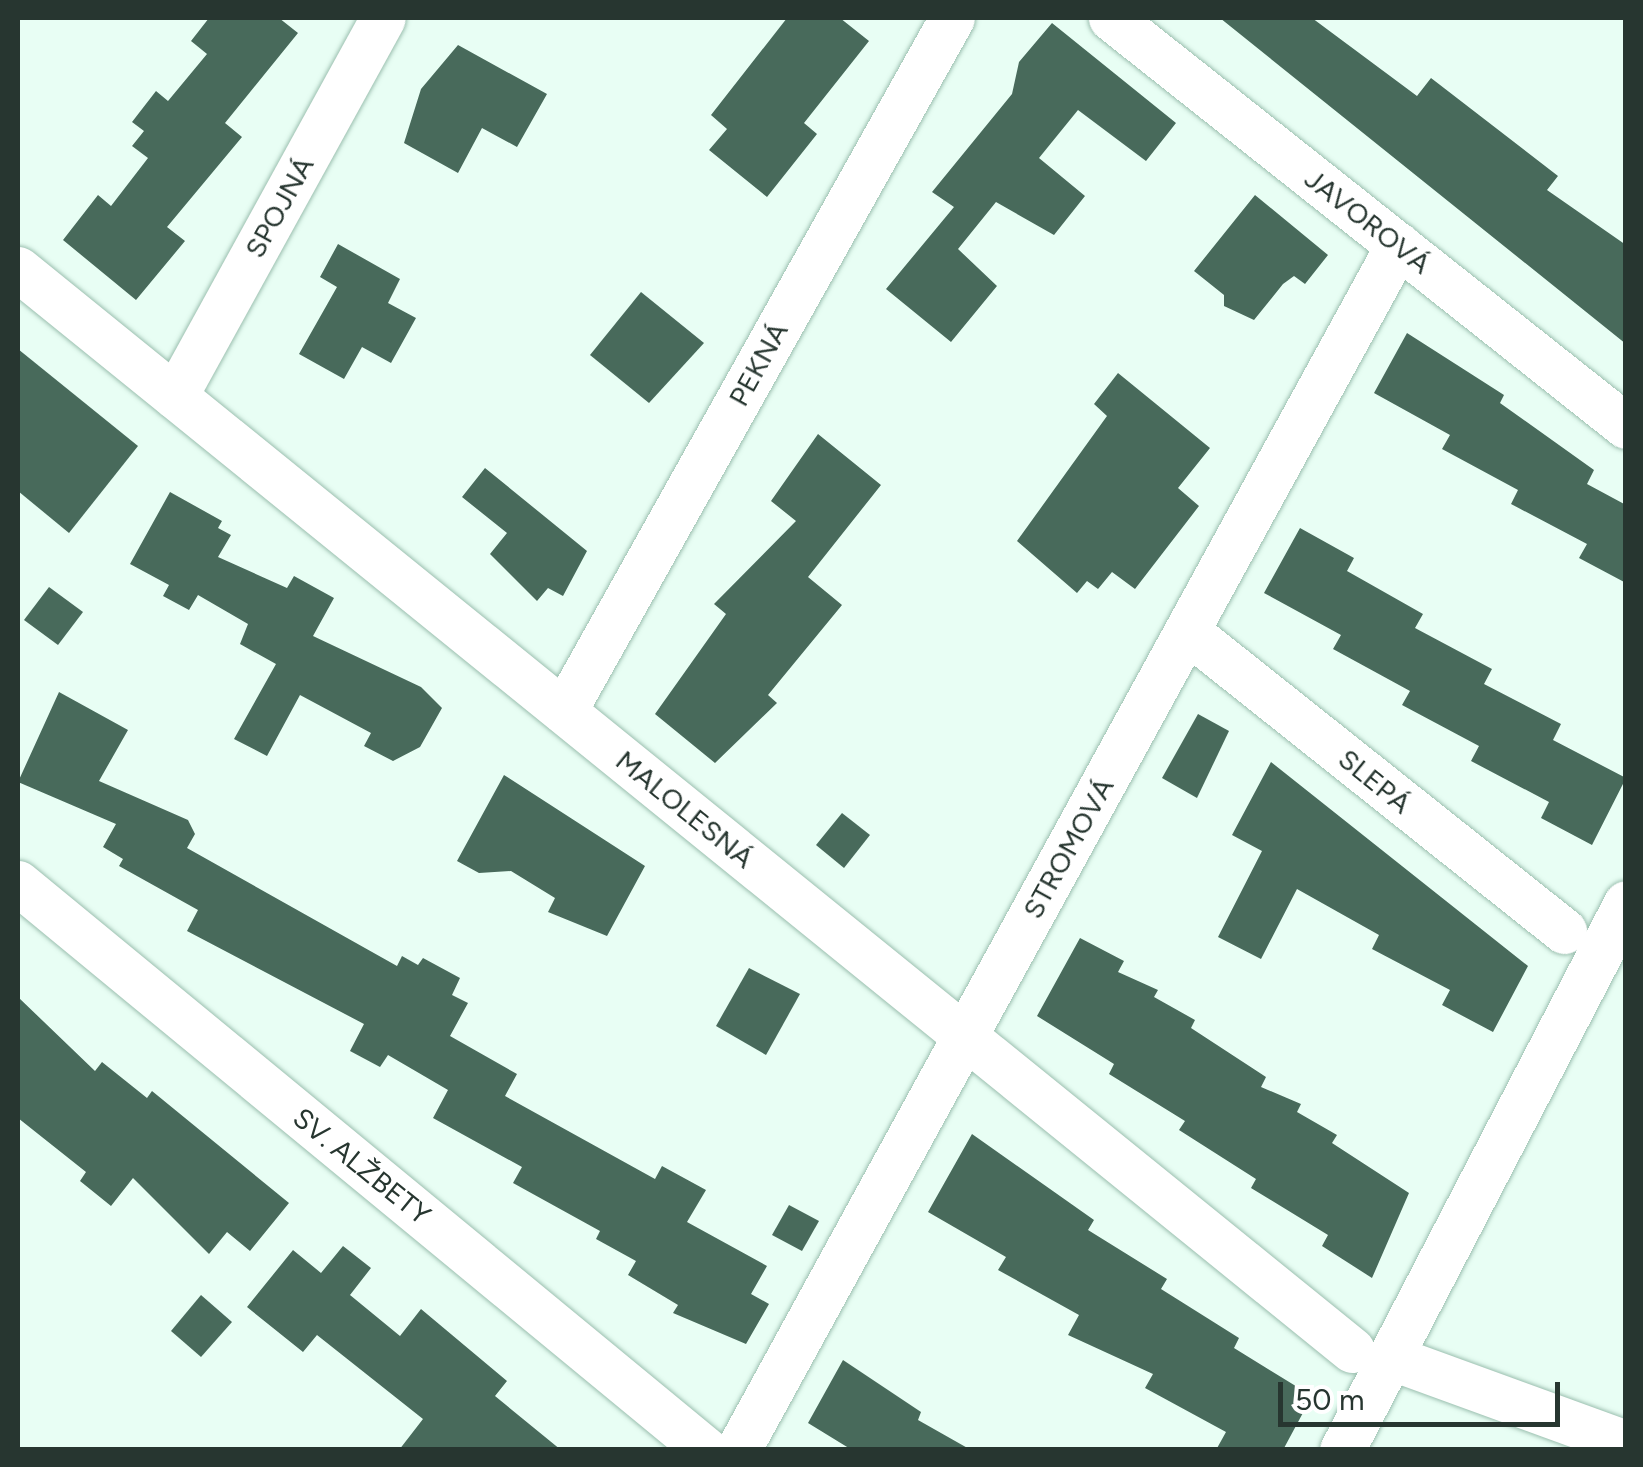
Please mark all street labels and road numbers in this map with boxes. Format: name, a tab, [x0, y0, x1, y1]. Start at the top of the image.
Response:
street label: SPOJNÁ	[238, 151, 320, 263]
street label: JAVOROVÁ	[1298, 161, 1438, 281]
street label: PEKNÁ	[721, 316, 795, 412]
street label: SLEPÁ	[1332, 742, 1418, 820]
street label: MALOLESNÁ	[609, 743, 761, 875]
street label: STROMOVÁ	[1016, 772, 1120, 924]
street label: SV. ALŽBETY	[287, 1100, 437, 1232]

